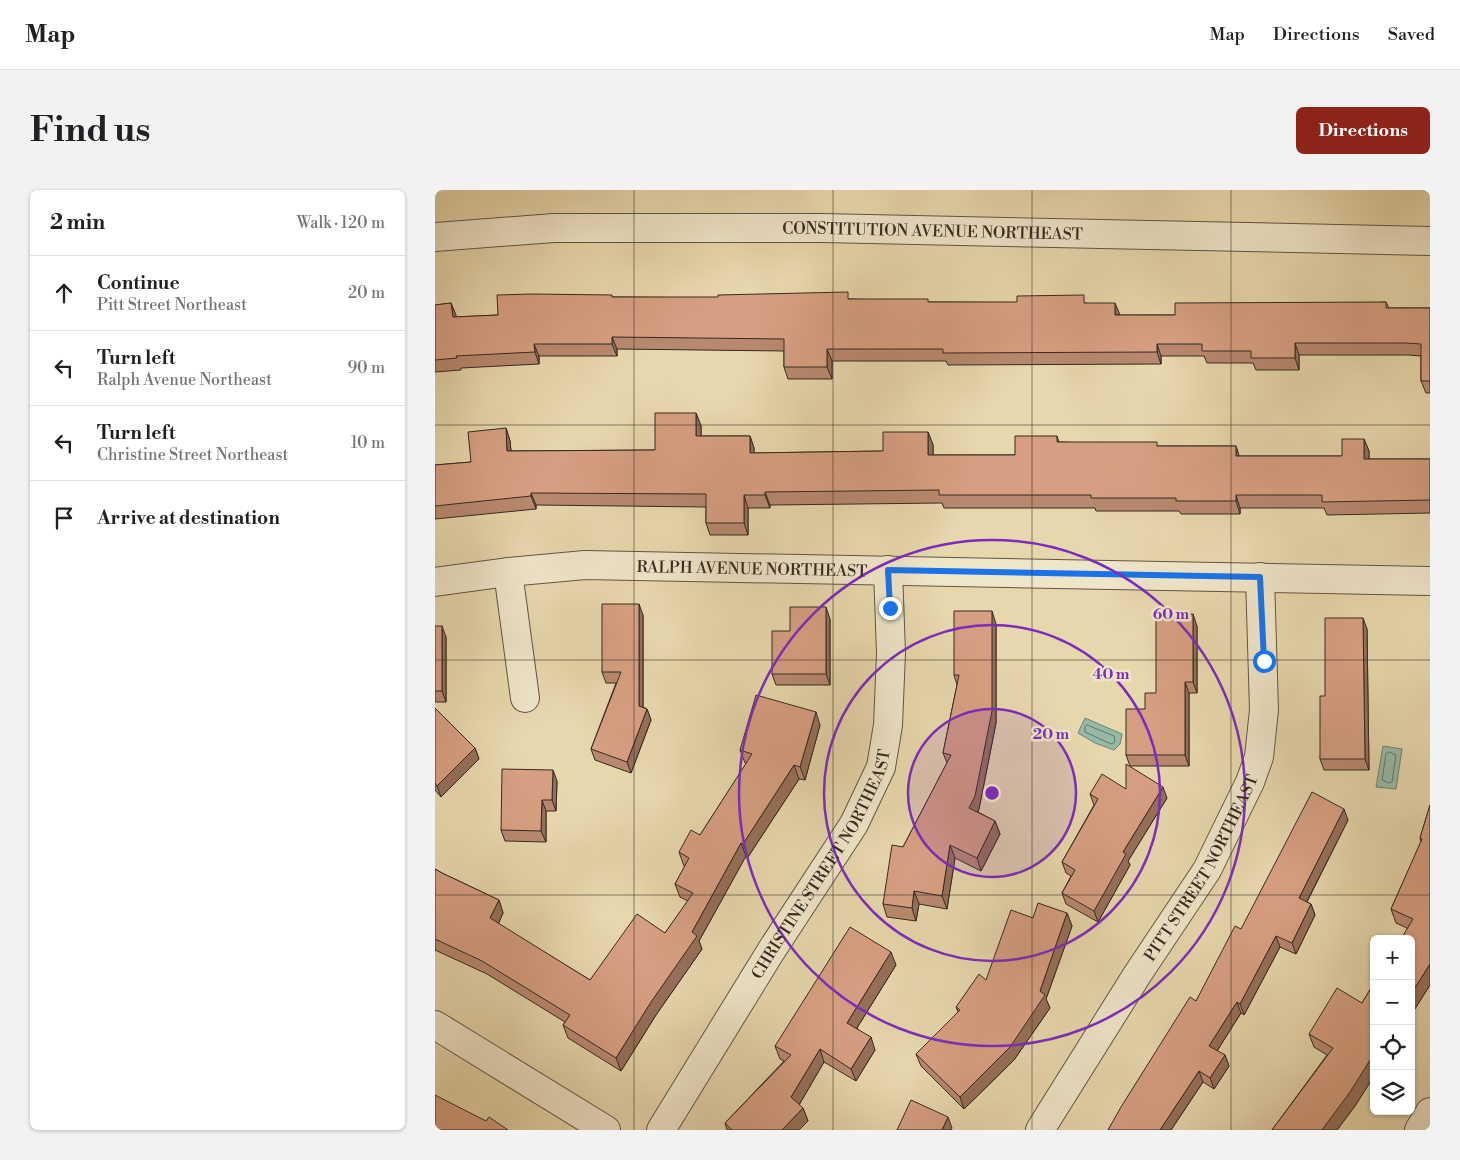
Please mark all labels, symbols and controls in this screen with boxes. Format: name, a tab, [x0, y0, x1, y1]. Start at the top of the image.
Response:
text: Map	[25, 20, 75, 50]
text: Map	[1209, 23, 1245, 46]
text: Directions	[1273, 23, 1360, 46]
text: Saved	[1388, 23, 1435, 46]
button: Directions	[1296, 107, 1430, 154]
text: Find us	[30, 109, 150, 152]
text: 2 min	[50, 210, 105, 236]
text: Walk · 120 m	[297, 213, 385, 233]
street label: CONSTITUTION AVENUE NORTHEAST	[782, 219, 1083, 245]
text: Continue	[97, 271, 180, 295]
icon: ahead	[50, 279, 78, 307]
text: 20 m	[348, 283, 385, 303]
text: Pitt Street Northeast	[97, 295, 247, 315]
text: Turn left	[97, 346, 176, 370]
icon: left	[50, 354, 78, 382]
text: 90 m	[347, 358, 385, 378]
text: Ralph Avenue Northeast	[97, 370, 272, 390]
text: Turn left	[97, 421, 176, 445]
icon: left	[50, 429, 78, 457]
text: 10 m	[351, 433, 385, 453]
text: Christine Street Northeast	[97, 445, 288, 465]
icon: arrive	[50, 504, 78, 532]
text: Arrive at destination	[97, 506, 280, 530]
street label: RALPH AVENUE NORTHEAST	[636, 557, 868, 581]
route end	[879, 597, 902, 620]
text: 60 m	[1153, 605, 1190, 624]
route start	[1253, 650, 1276, 673]
text: 40 m	[1092, 665, 1130, 684]
text: 20 m	[1033, 725, 1070, 744]
street label: CHRISTINE STREET NORTHEAST	[747, 748, 895, 983]
street label: PITT STREET NORTHEAST	[1140, 772, 1263, 965]
centre of rings	[983, 784, 1001, 802]
map controls	[1370, 935, 1415, 1115]
button: +	[1370, 935, 1415, 980]
button: −	[1370, 980, 1415, 1025]
button: locate	[1370, 1025, 1415, 1070]
button: layers	[1370, 1070, 1415, 1115]

